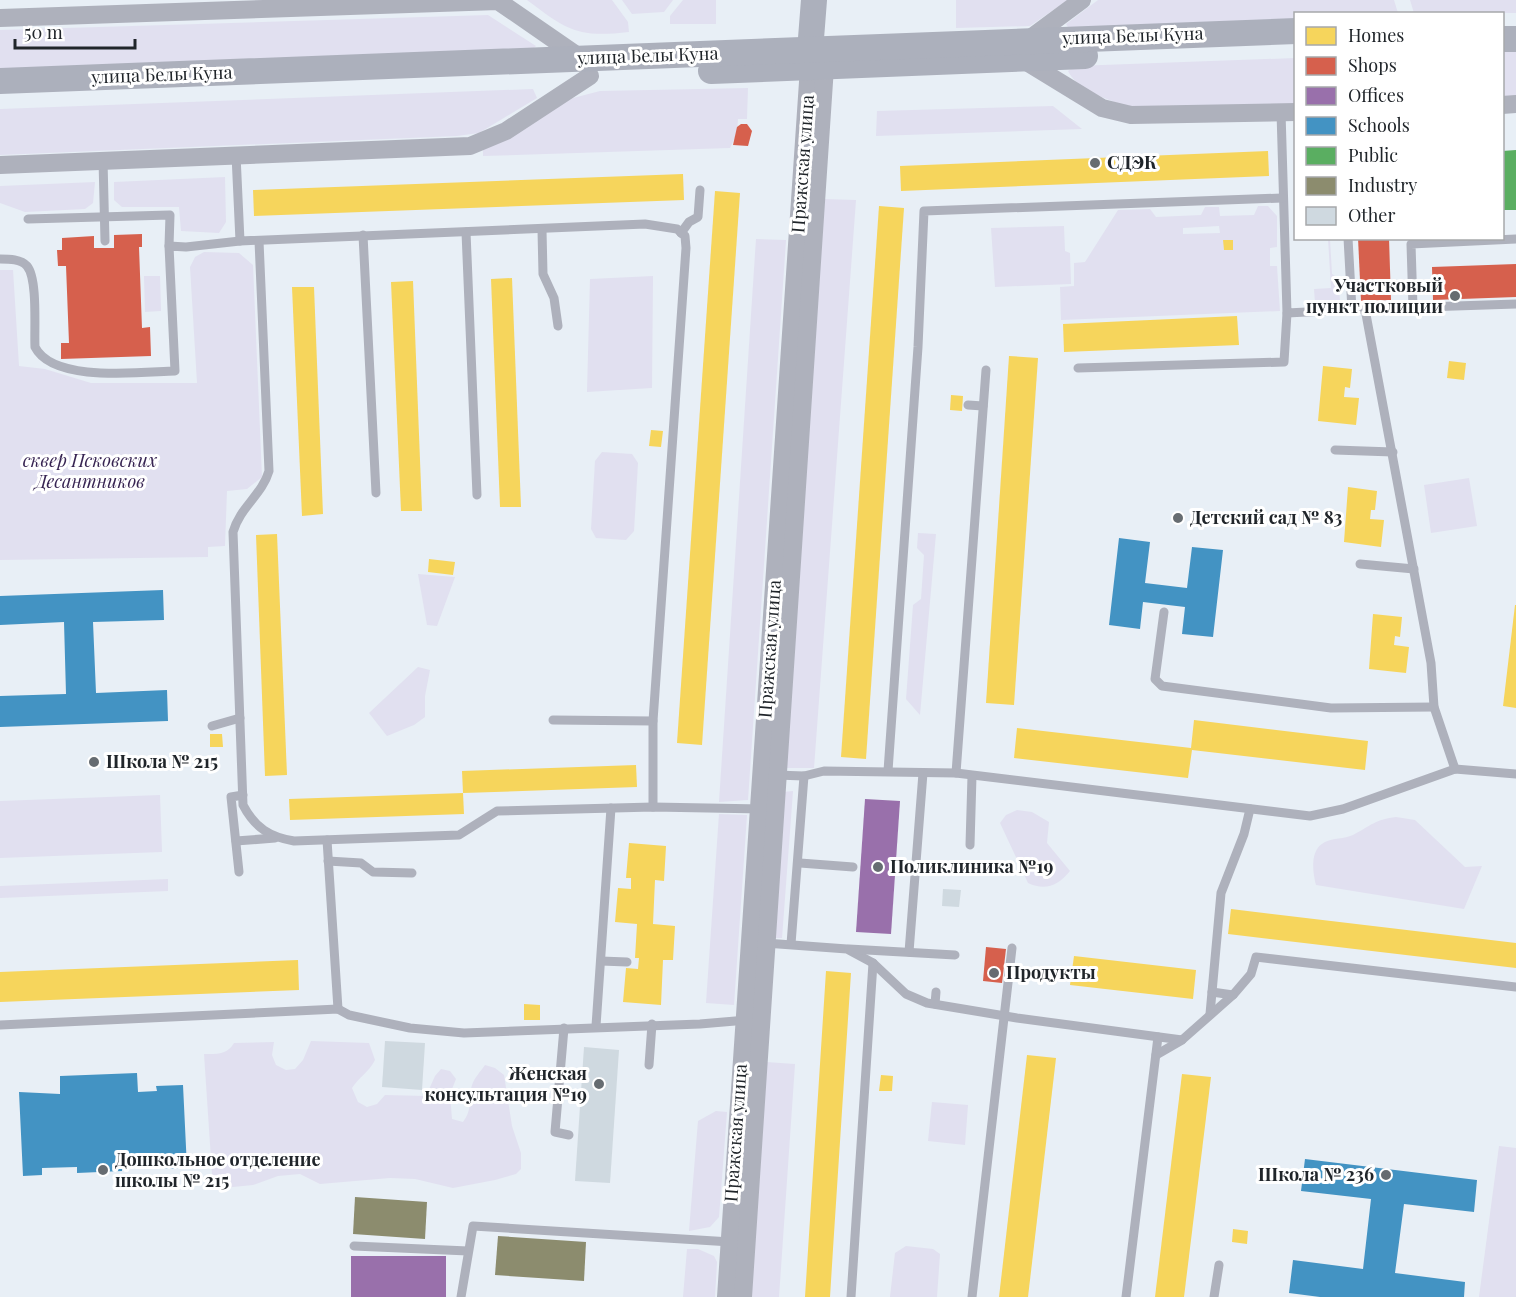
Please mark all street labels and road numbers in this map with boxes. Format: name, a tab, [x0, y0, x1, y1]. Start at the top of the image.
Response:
street label: улица Белы Куна	[1061, 21, 1204, 49]
street label: улица Белы Куна	[576, 41, 719, 69]
street label: улица Белы Куна	[90, 60, 233, 88]
street label: Пражская улица	[785, 94, 819, 234]
street label: Пражская улица	[752, 579, 786, 719]
street label: Пражская улица	[718, 1063, 752, 1203]

